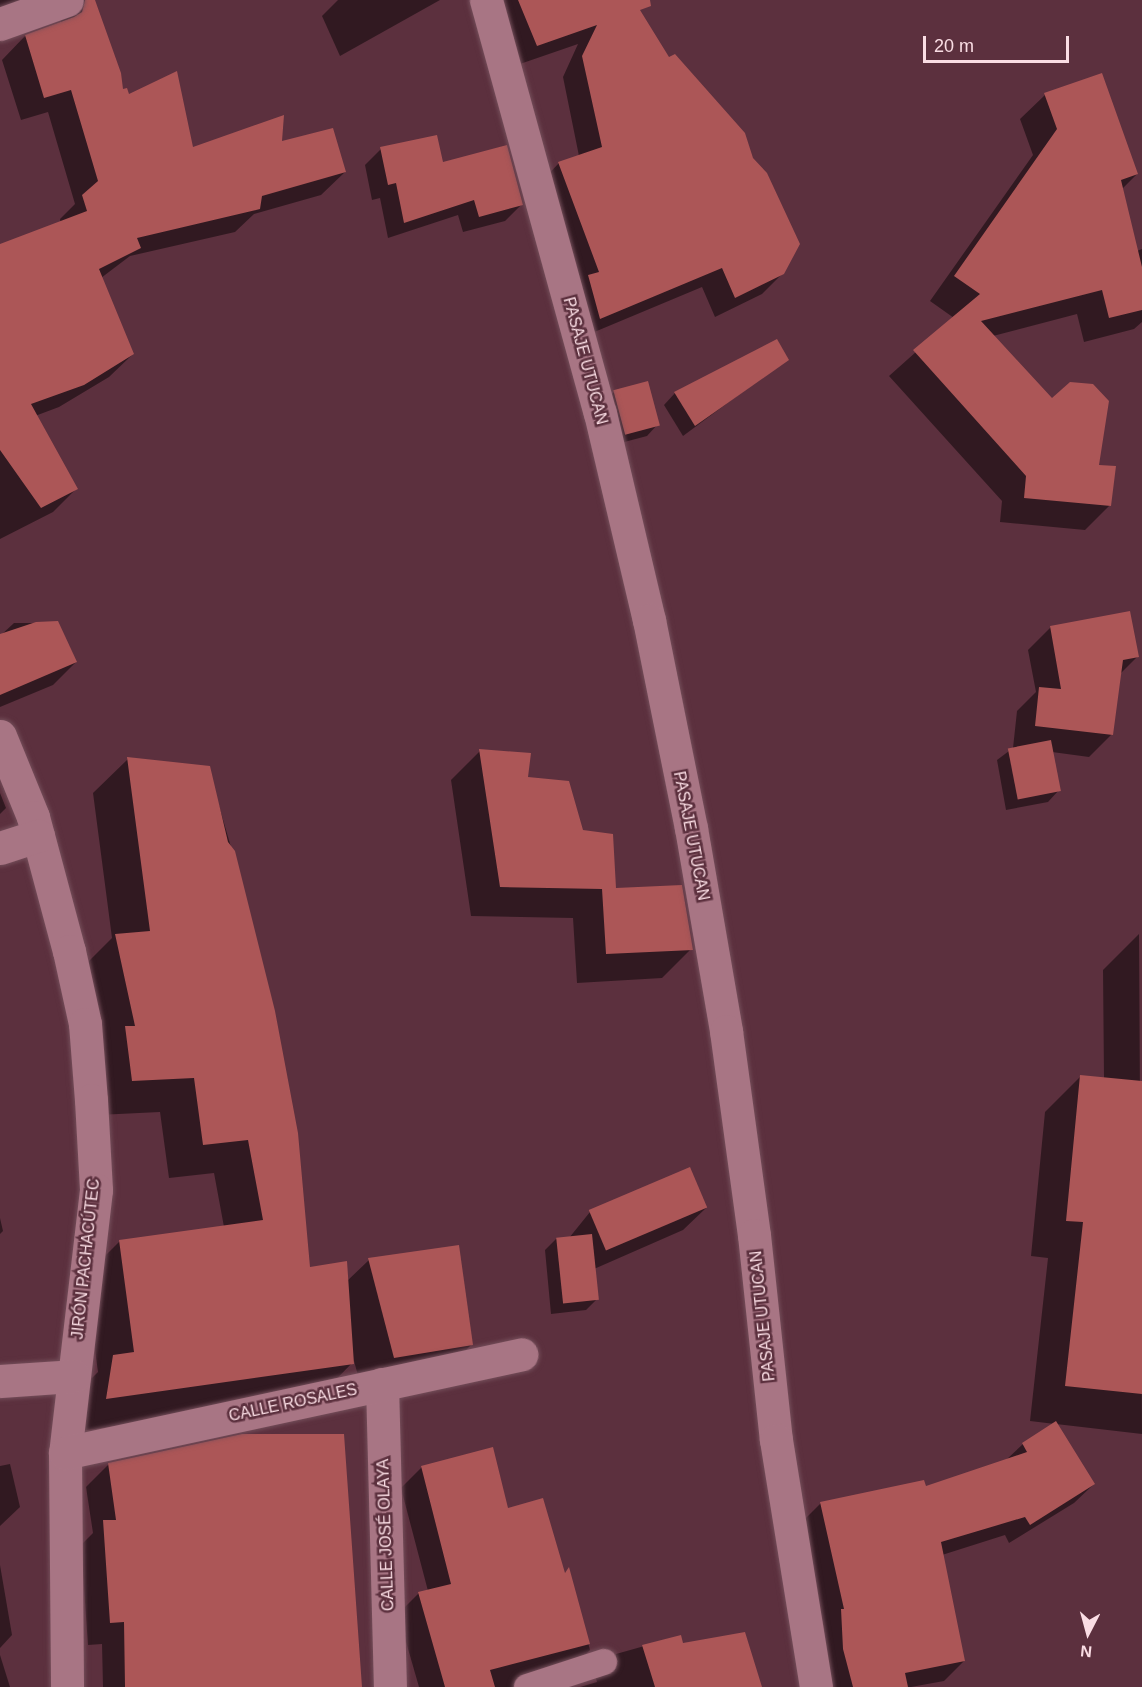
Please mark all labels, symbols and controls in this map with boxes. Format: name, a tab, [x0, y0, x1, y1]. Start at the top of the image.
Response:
scale bar	[926, 24, 1072, 62]
text: 20 m	[934, 36, 974, 56]
street label: PASAJE UTUCAN	[559, 295, 611, 427]
street label: PASAJE UTUCAN	[669, 770, 713, 902]
street label: JIRÓN PACHACÚTEC	[68, 1178, 104, 1340]
street label: PASAJE UTUCAN	[747, 1250, 779, 1382]
street label: CALLE ROSALES	[227, 1380, 359, 1426]
street label: CALLE JOSÉ OLAYA	[374, 1459, 398, 1611]
north arrow	[1058, 1603, 1118, 1663]
text: N	[1079, 1642, 1093, 1660]

